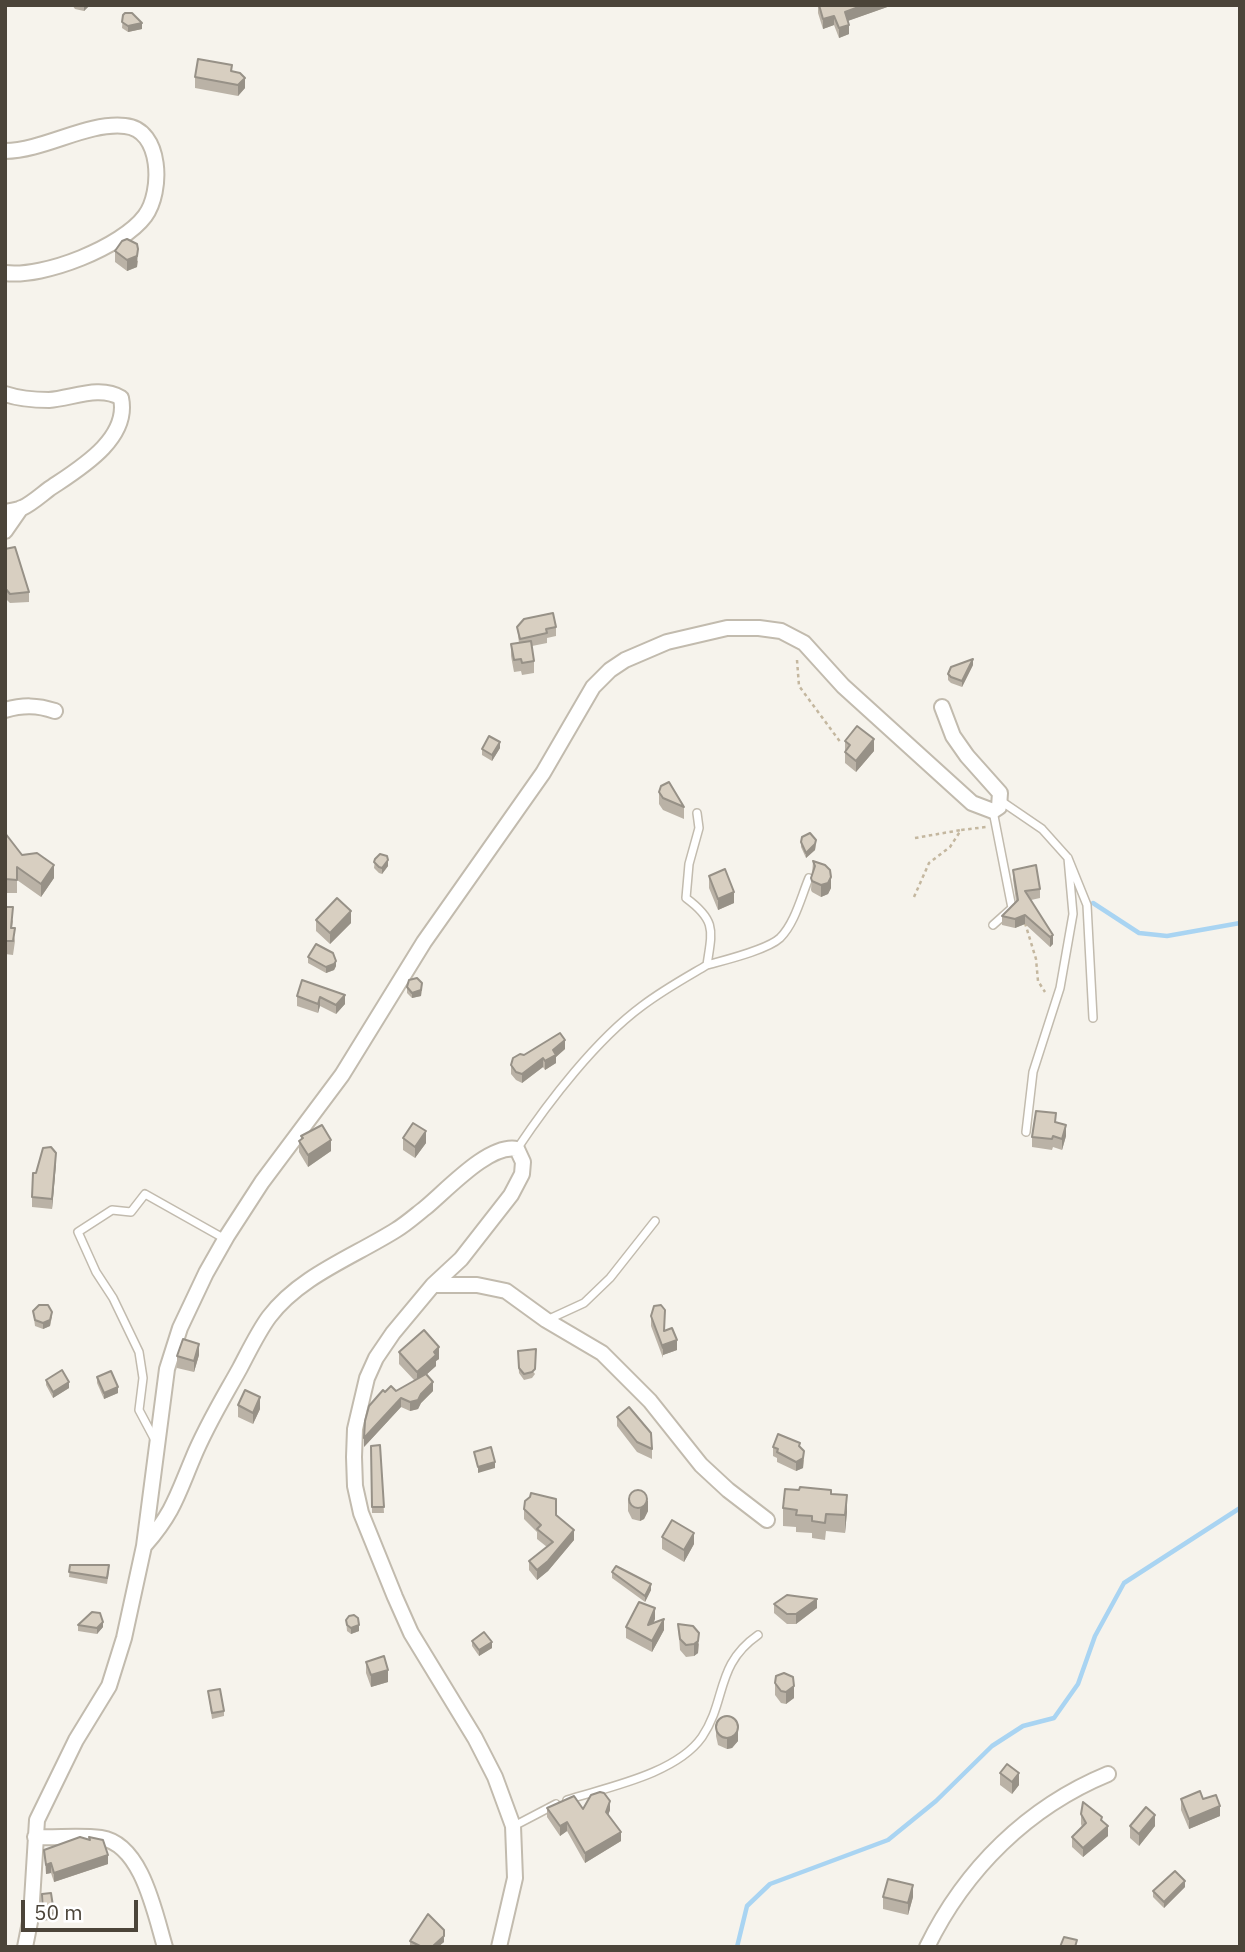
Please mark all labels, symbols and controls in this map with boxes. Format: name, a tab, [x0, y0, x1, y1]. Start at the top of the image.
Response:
scale bar	[24, 1885, 142, 1929]
text: 50 m	[34, 1898, 83, 1926]

